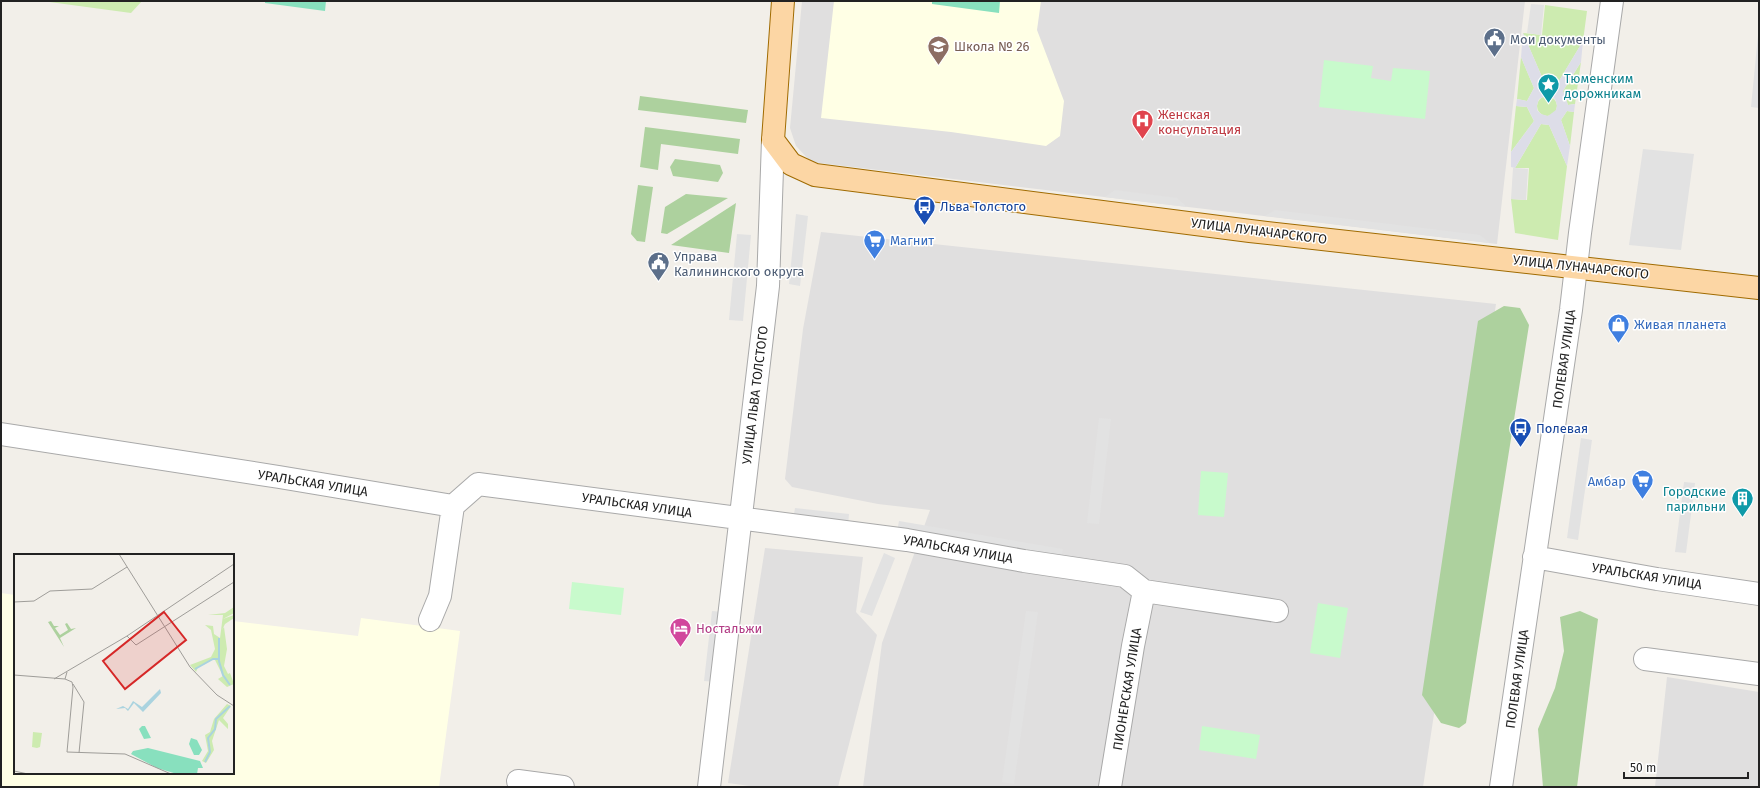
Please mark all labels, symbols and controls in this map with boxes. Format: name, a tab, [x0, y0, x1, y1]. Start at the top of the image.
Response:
public building icon: Мои документы	[1481, 26, 1507, 59]
place label: Мои документы	[1510, 32, 1606, 47]
school or university icon: Школа № 26	[926, 33, 952, 66]
place label: Школа № 26	[954, 39, 1030, 54]
place label: Тюменским дорожникам	[1564, 71, 1641, 101]
place icon: Тюменским дорожникам	[1535, 72, 1561, 105]
place label: Женская консультация	[1158, 107, 1241, 137]
hospital icon: Женская консультация	[1130, 108, 1156, 141]
bus stop icon: Льва Толстого	[911, 193, 937, 226]
place label: Льва Толстого	[940, 199, 1026, 214]
street label: УЛИЦА ЛУНАЧАРСКОГО	[1190, 215, 1328, 247]
supermarket icon: Магнит	[862, 227, 888, 260]
place label: Магнит	[890, 233, 934, 248]
place label: Управа Калининского округа	[674, 249, 804, 279]
public building icon: Управа Калининского округа	[646, 250, 672, 283]
street label: УЛИЦА ЛУНАЧАРСКОГО	[1512, 252, 1650, 282]
street label: ПОЛЕВАЯ УЛИЦА	[1550, 308, 1578, 410]
shop icon: Живая планета	[1605, 311, 1631, 344]
place label: Живая планета	[1634, 317, 1726, 332]
street label: УЛИЦА ЛЬВА ТОЛСТОГО	[739, 325, 771, 465]
bus stop icon: Полевая	[1508, 415, 1534, 448]
place label: Полевая	[1536, 421, 1588, 436]
street label: УРАЛЬСКАЯ УЛИЦА	[257, 467, 370, 499]
supermarket icon: Амбар	[1629, 468, 1655, 501]
place label: Амбар	[1588, 474, 1626, 489]
place label: Городские парильни	[1663, 484, 1726, 514]
building icon: Городские парильни	[1729, 485, 1755, 518]
street label: УРАЛЬСКАЯ УЛИЦА	[581, 490, 694, 520]
street label: УРАЛЬСКАЯ УЛИЦА	[902, 532, 1015, 566]
inset map	[14, 554, 234, 774]
street label: УРАЛЬСКАЯ УЛИЦА	[1591, 560, 1704, 592]
hotel icon: Ностальжи	[667, 615, 693, 648]
place label: Ностальжи	[696, 621, 762, 636]
street label: ПИОНЕРСКАЯ УЛИЦА	[1110, 626, 1144, 751]
street label: ПОЛЕВАЯ УЛИЦА	[1503, 628, 1531, 730]
scale bar	[1624, 754, 1748, 780]
text: 50 m	[1630, 761, 1656, 775]

